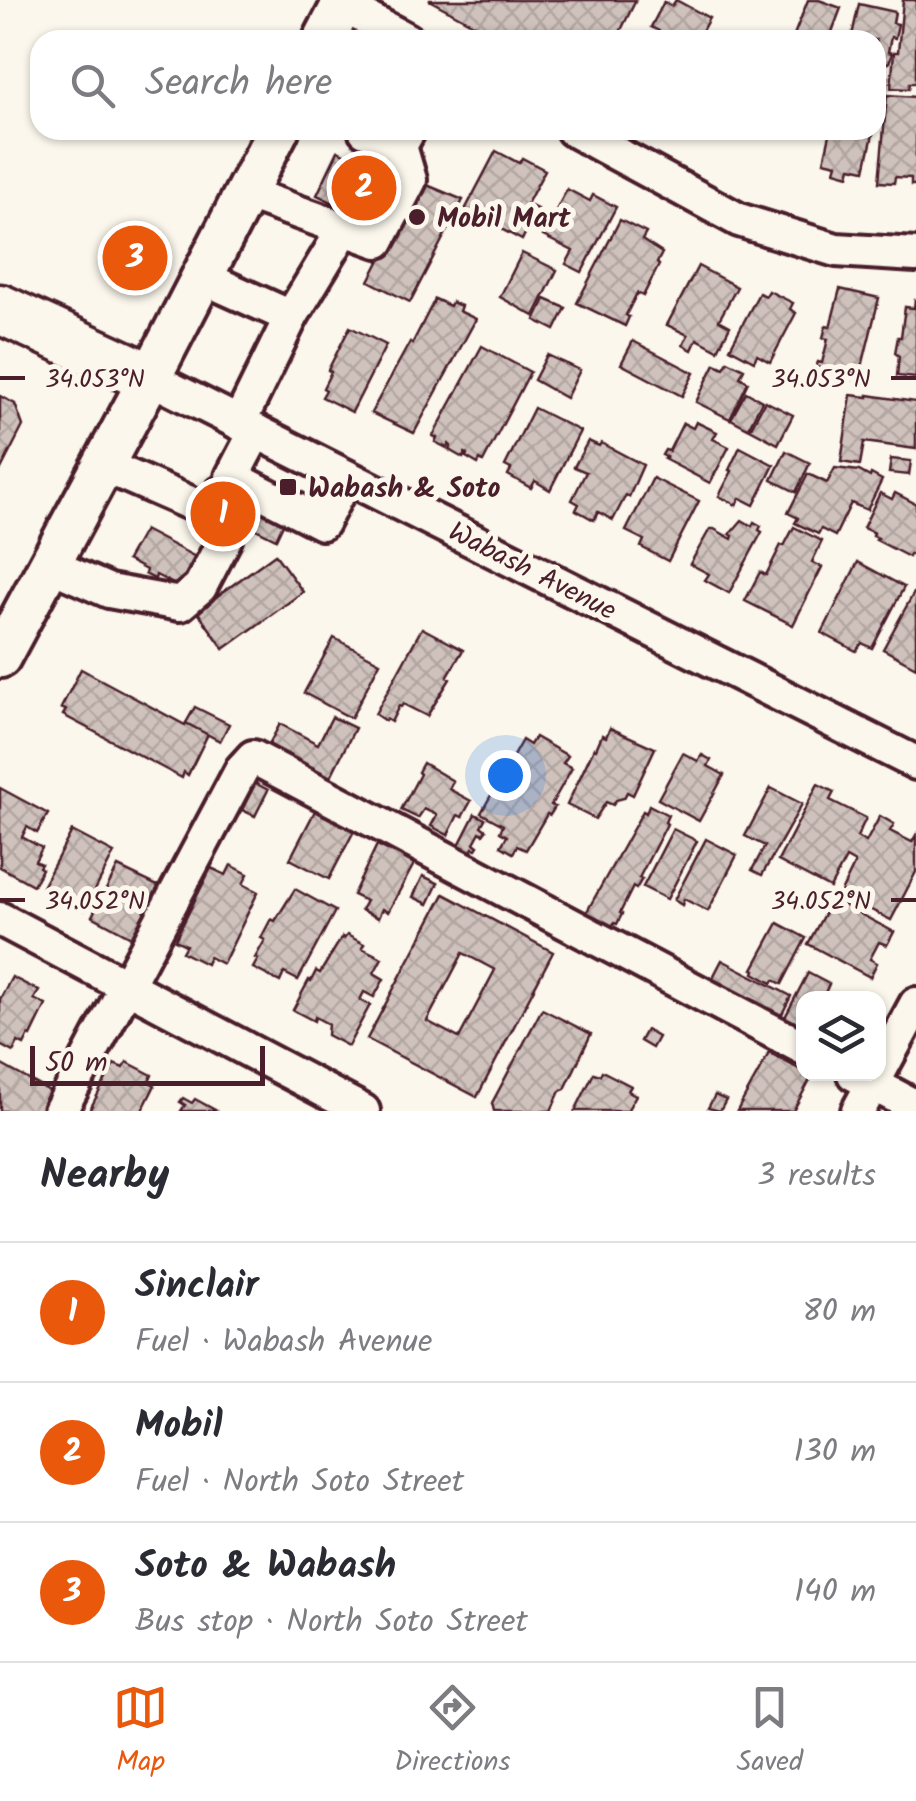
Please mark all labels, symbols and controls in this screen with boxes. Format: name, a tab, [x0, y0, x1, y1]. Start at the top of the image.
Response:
search box	[30, 30, 886, 140]
text: Search here	[145, 55, 332, 115]
icon: search	[65, 58, 120, 113]
pin: 2	[332, 150, 396, 226]
place label: Mobil Mart	[437, 197, 571, 242]
marker: Mobil Mart	[406, 206, 428, 228]
pin: 3	[102, 220, 168, 296]
text: 34.053°N	[45, 360, 145, 400]
text: 34.053°N	[771, 360, 871, 400]
place label: Wabash & Soto	[308, 467, 501, 512]
pin: 1	[190, 476, 256, 552]
marker: Wabash & Soto	[277, 476, 299, 498]
street label: Wabash Avenue	[440, 511, 624, 634]
your location	[480, 750, 531, 801]
text: 34.052°N	[45, 882, 145, 922]
text: 34.052°N	[771, 882, 871, 922]
map controls	[796, 991, 886, 1081]
button: layers	[796, 991, 886, 1081]
scale bar	[30, 1041, 265, 1086]
text: 50 m	[45, 1041, 108, 1086]
text: Nearby	[40, 1143, 169, 1210]
text: 3 results	[757, 1151, 876, 1202]
text: Sinclair	[135, 1257, 259, 1317]
text: 1	[68, 1287, 77, 1338]
text: 80 m	[802, 1287, 876, 1338]
text: Fuel · Wabash Avenue	[135, 1317, 432, 1368]
text: Mobil	[135, 1397, 223, 1457]
text: 2	[63, 1427, 82, 1478]
text: 130 m	[793, 1427, 876, 1478]
text: Fuel · North Soto Street	[135, 1457, 464, 1508]
text: Soto & Wabash	[135, 1537, 396, 1597]
text: 3	[64, 1567, 81, 1618]
text: 140 m	[794, 1567, 876, 1618]
text: Bus stop · North Soto Street	[135, 1597, 528, 1648]
tab: Map	[113, 1680, 168, 1785]
tab: Directions	[394, 1680, 510, 1785]
tab: Saved	[737, 1680, 803, 1785]

